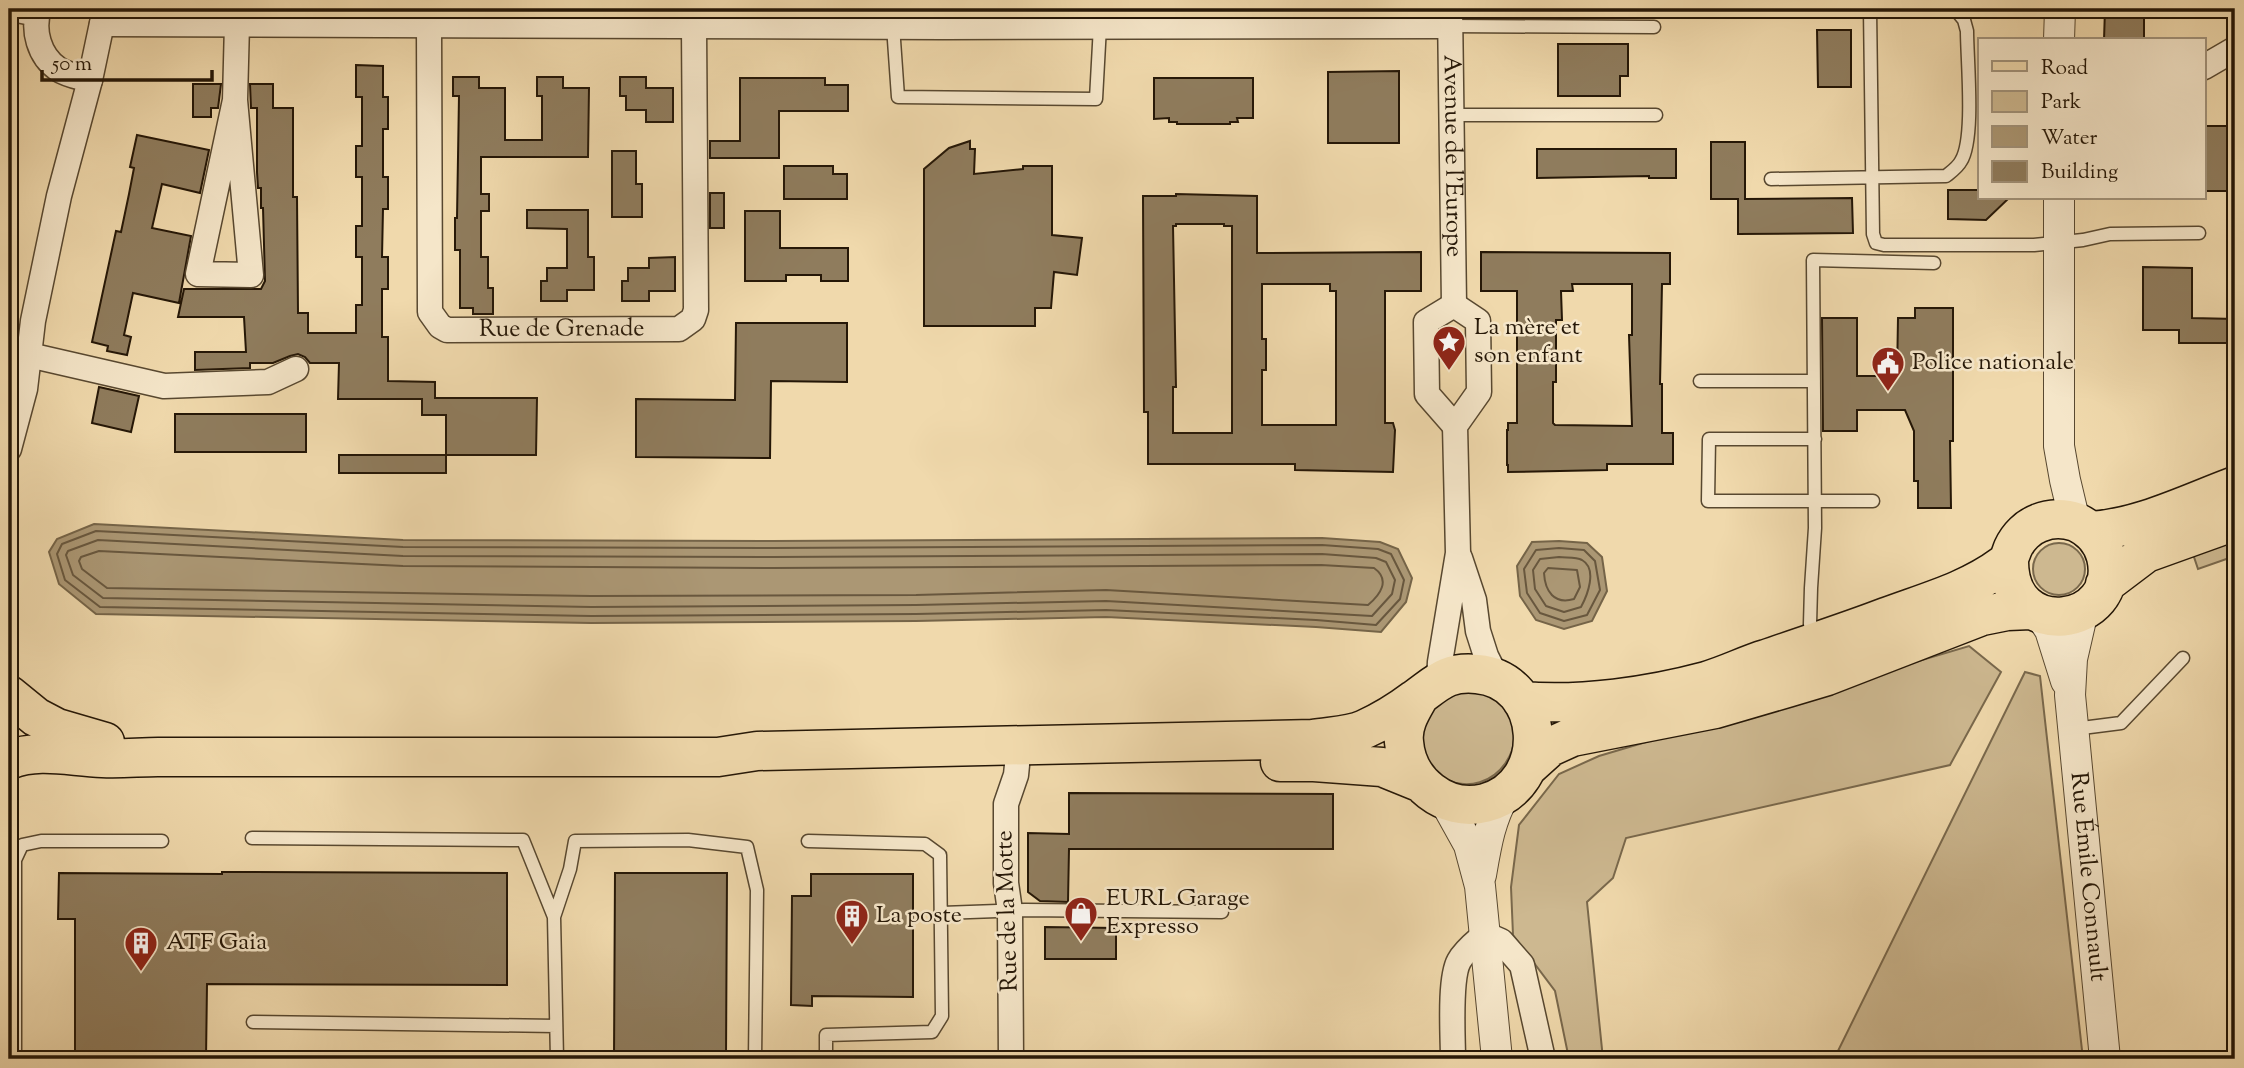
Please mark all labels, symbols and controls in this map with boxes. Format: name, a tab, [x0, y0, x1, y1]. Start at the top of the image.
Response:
scale bar	[42, 38, 212, 82]
legend	[1978, 38, 2206, 200]
text: 50 m	[51, 50, 92, 80]
text: Road	[2041, 54, 2088, 84]
street label: Avenue de l'Europe	[1434, 55, 1470, 257]
text: Park	[2041, 88, 2082, 118]
text: Water	[2041, 124, 2098, 154]
text: Building	[2041, 158, 2118, 188]
place label: La mère et son enfant	[1474, 311, 1583, 373]
street label: Rue de Grenade	[479, 312, 645, 347]
place icon: La mère et son enfant	[1430, 323, 1468, 372]
public building icon: Police nationale	[1869, 344, 1907, 393]
place label: Police nationale	[1912, 346, 2074, 380]
street label: Rue Émile Connault	[2061, 771, 2114, 983]
street label: Rue de la Motte	[988, 830, 1028, 992]
place label: EURL Garage Expresso	[1106, 882, 1250, 944]
shop icon: EURL Garage Expresso	[1062, 894, 1100, 943]
building icon: La poste	[833, 897, 871, 946]
place label: La poste	[876, 899, 962, 933]
building icon: ATF Gaia	[122, 924, 160, 973]
place label: ATF Gaia	[166, 926, 267, 960]

